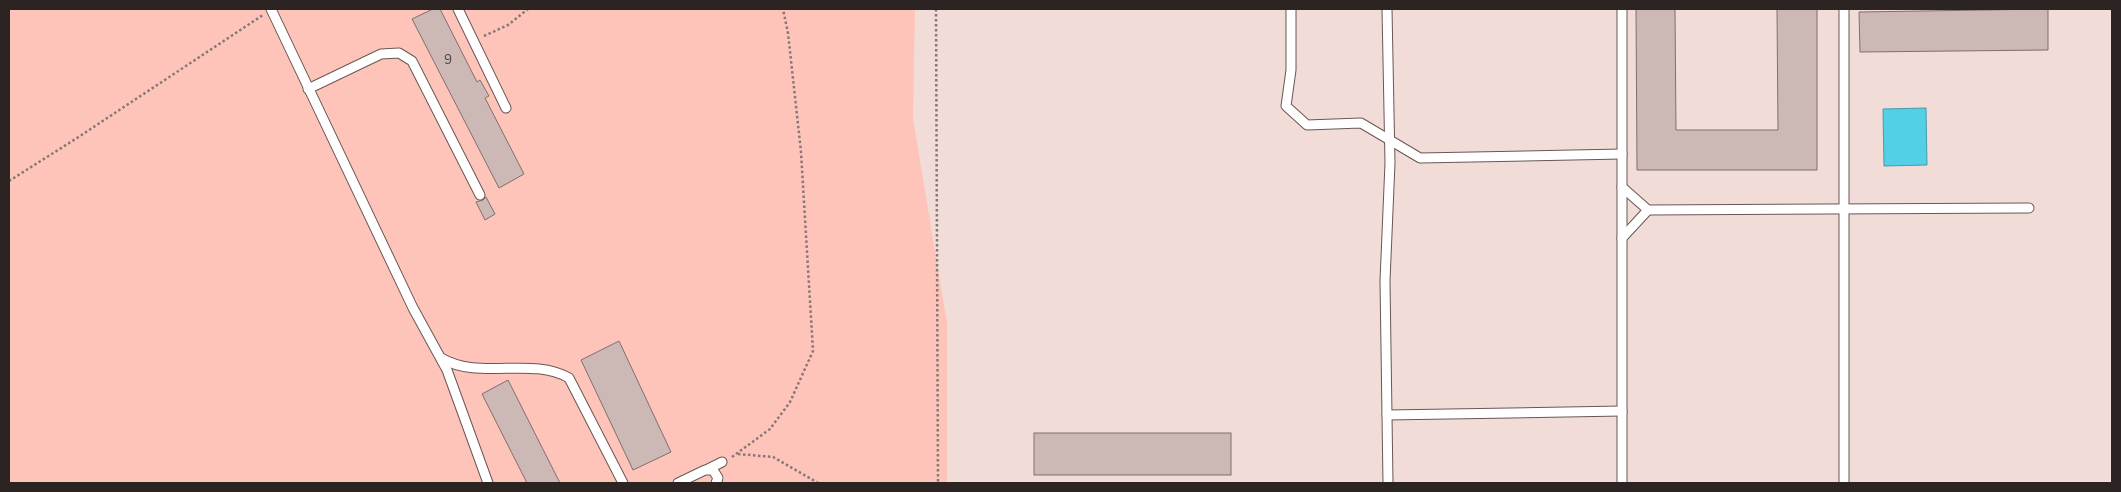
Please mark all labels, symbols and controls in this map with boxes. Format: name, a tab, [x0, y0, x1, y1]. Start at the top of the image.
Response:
house number: 9	[444, 48, 452, 66]

